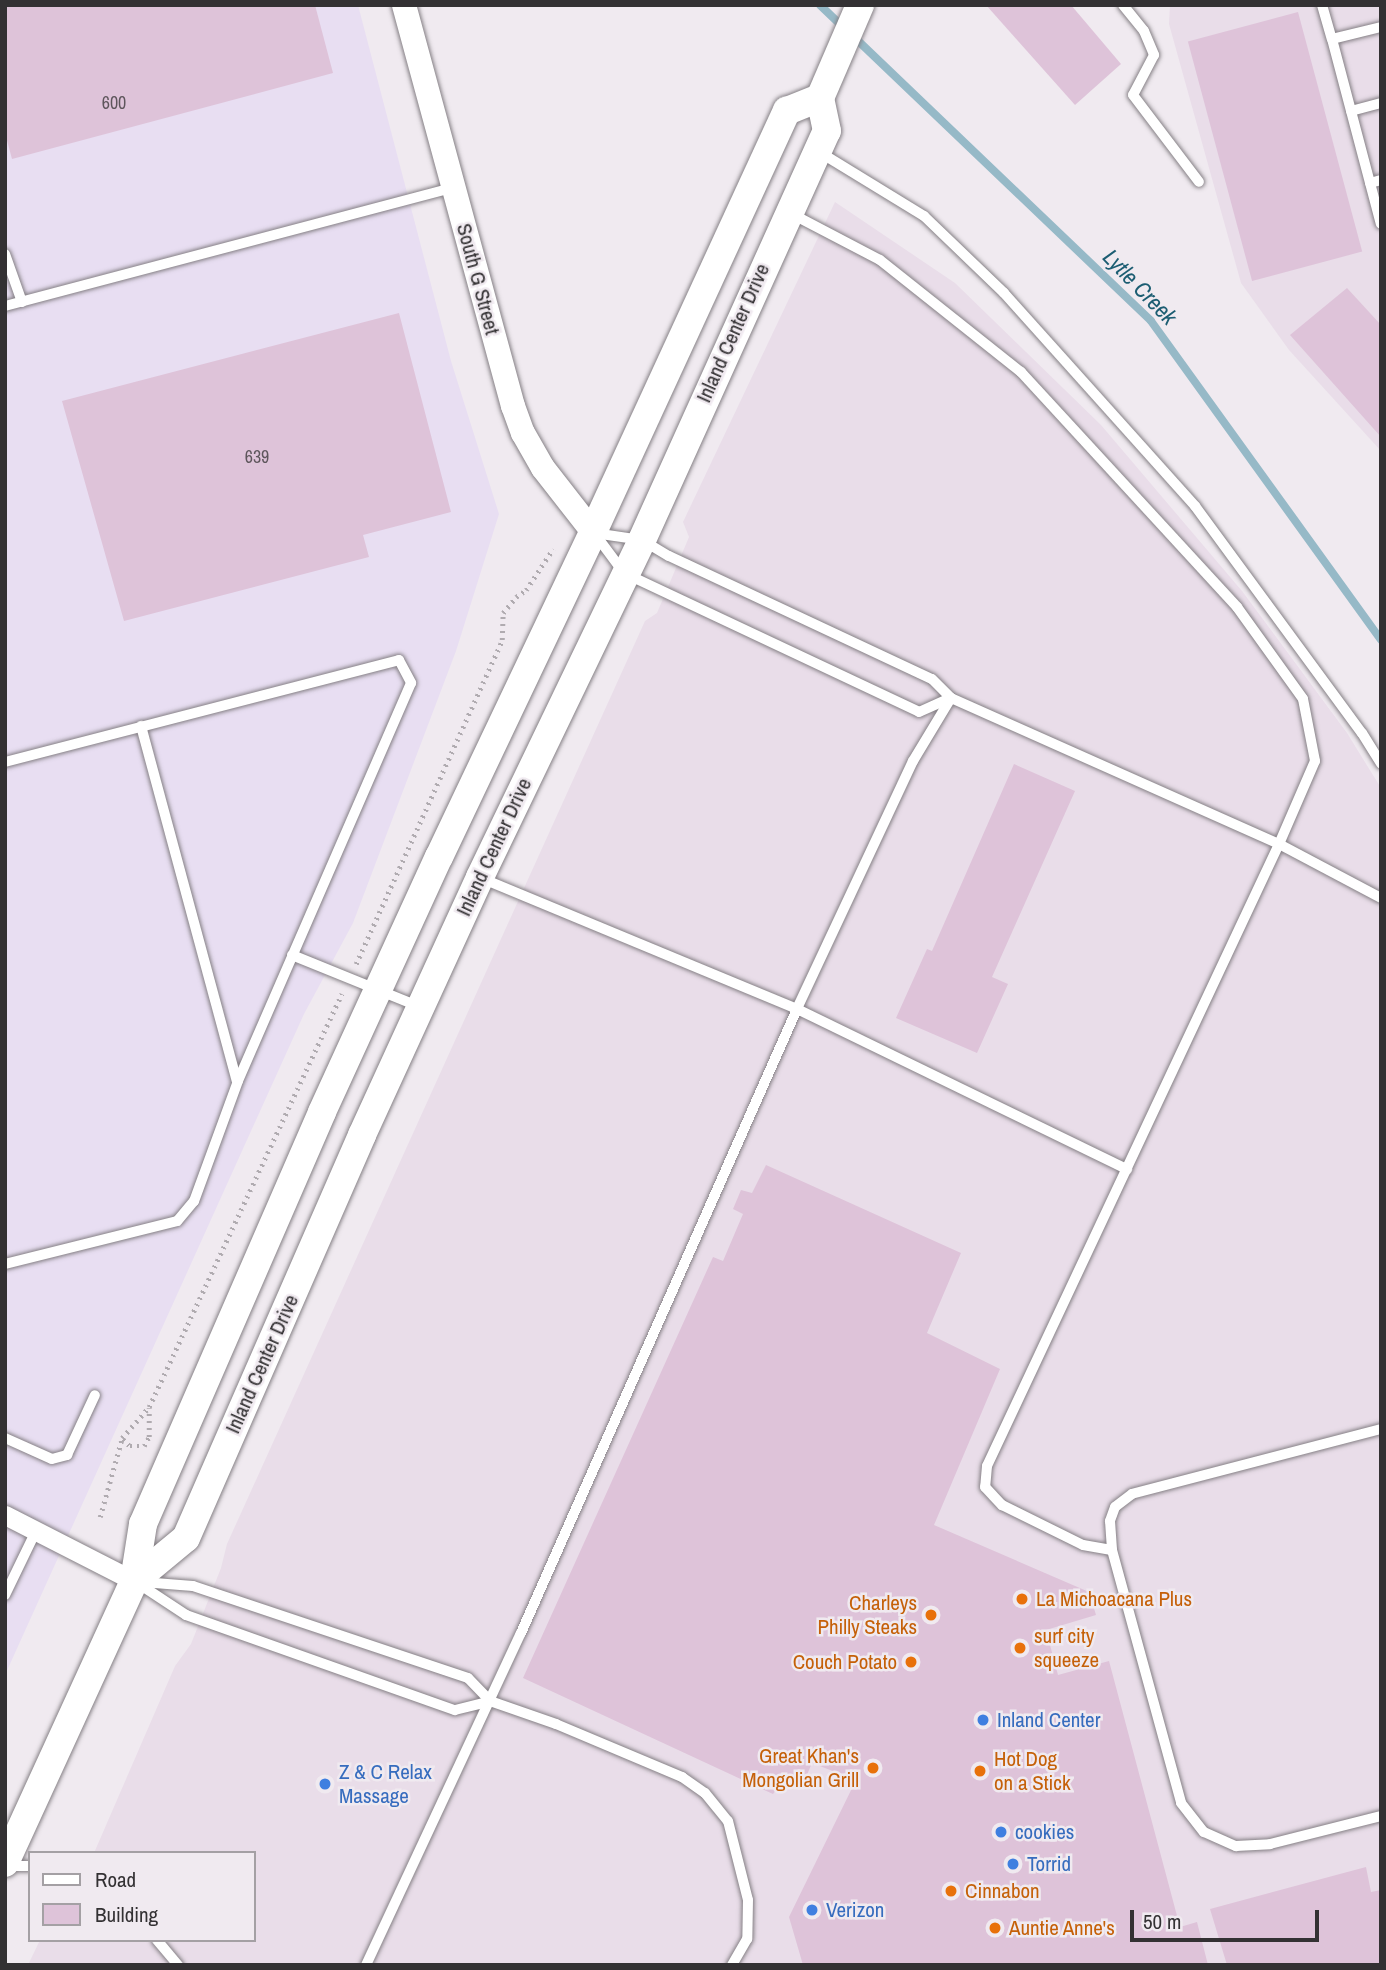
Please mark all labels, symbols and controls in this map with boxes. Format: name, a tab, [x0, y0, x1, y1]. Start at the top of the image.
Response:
house number: 600	[102, 92, 126, 114]
street label: South G Street	[451, 221, 505, 337]
water label: Lytle Creek	[1097, 243, 1183, 331]
street label: Inland Center Drive	[691, 260, 775, 406]
house number: 639	[245, 446, 269, 468]
street label: Inland Center Drive	[451, 774, 537, 920]
street label: Inland Center Drive	[220, 1291, 304, 1437]
place label: La Michoacana Plus	[1036, 1586, 1192, 1612]
place label: Charleys Philly Steaks	[817, 1590, 917, 1640]
marker: La Michoacana Plus	[1014, 1591, 1030, 1607]
marker: Charleys Philly Steaks	[923, 1607, 939, 1623]
place label: surf city squeeze	[1034, 1623, 1099, 1673]
marker: surf city squeeze	[1012, 1640, 1028, 1656]
place label: Couch Potato	[793, 1649, 897, 1675]
marker: Couch Potato	[903, 1654, 919, 1670]
place label: Inland Center	[997, 1707, 1100, 1733]
marker: Inland Center	[975, 1712, 991, 1728]
place label: Great Khan's Mongolian Grill	[742, 1743, 859, 1793]
place label: Hot Dog on a Stick	[994, 1746, 1071, 1796]
place label: Z & C Relax Massage	[339, 1759, 432, 1809]
marker: Great Khan's Mongolian Grill	[865, 1760, 881, 1776]
marker: Hot Dog on a Stick	[972, 1763, 988, 1779]
marker: Z & C Relax Massage	[317, 1776, 333, 1792]
place label: cookies	[1015, 1819, 1074, 1845]
marker: cookies	[993, 1824, 1009, 1840]
legend	[28, 1851, 256, 1942]
place label: Torrid	[1027, 1851, 1071, 1877]
marker: Torrid	[1005, 1856, 1021, 1872]
text: Road	[95, 1865, 136, 1894]
place label: Cinnabon	[965, 1878, 1040, 1904]
marker: Cinnabon	[943, 1883, 959, 1899]
scale bar	[1134, 1896, 1323, 1940]
place label: Verizon	[826, 1897, 884, 1923]
text: Building	[95, 1900, 158, 1929]
marker: Verizon	[804, 1902, 820, 1918]
text: 50 m	[1143, 1907, 1181, 1936]
place label: Auntie Anne's	[1009, 1915, 1116, 1941]
marker: Auntie Anne's	[987, 1920, 1003, 1936]

